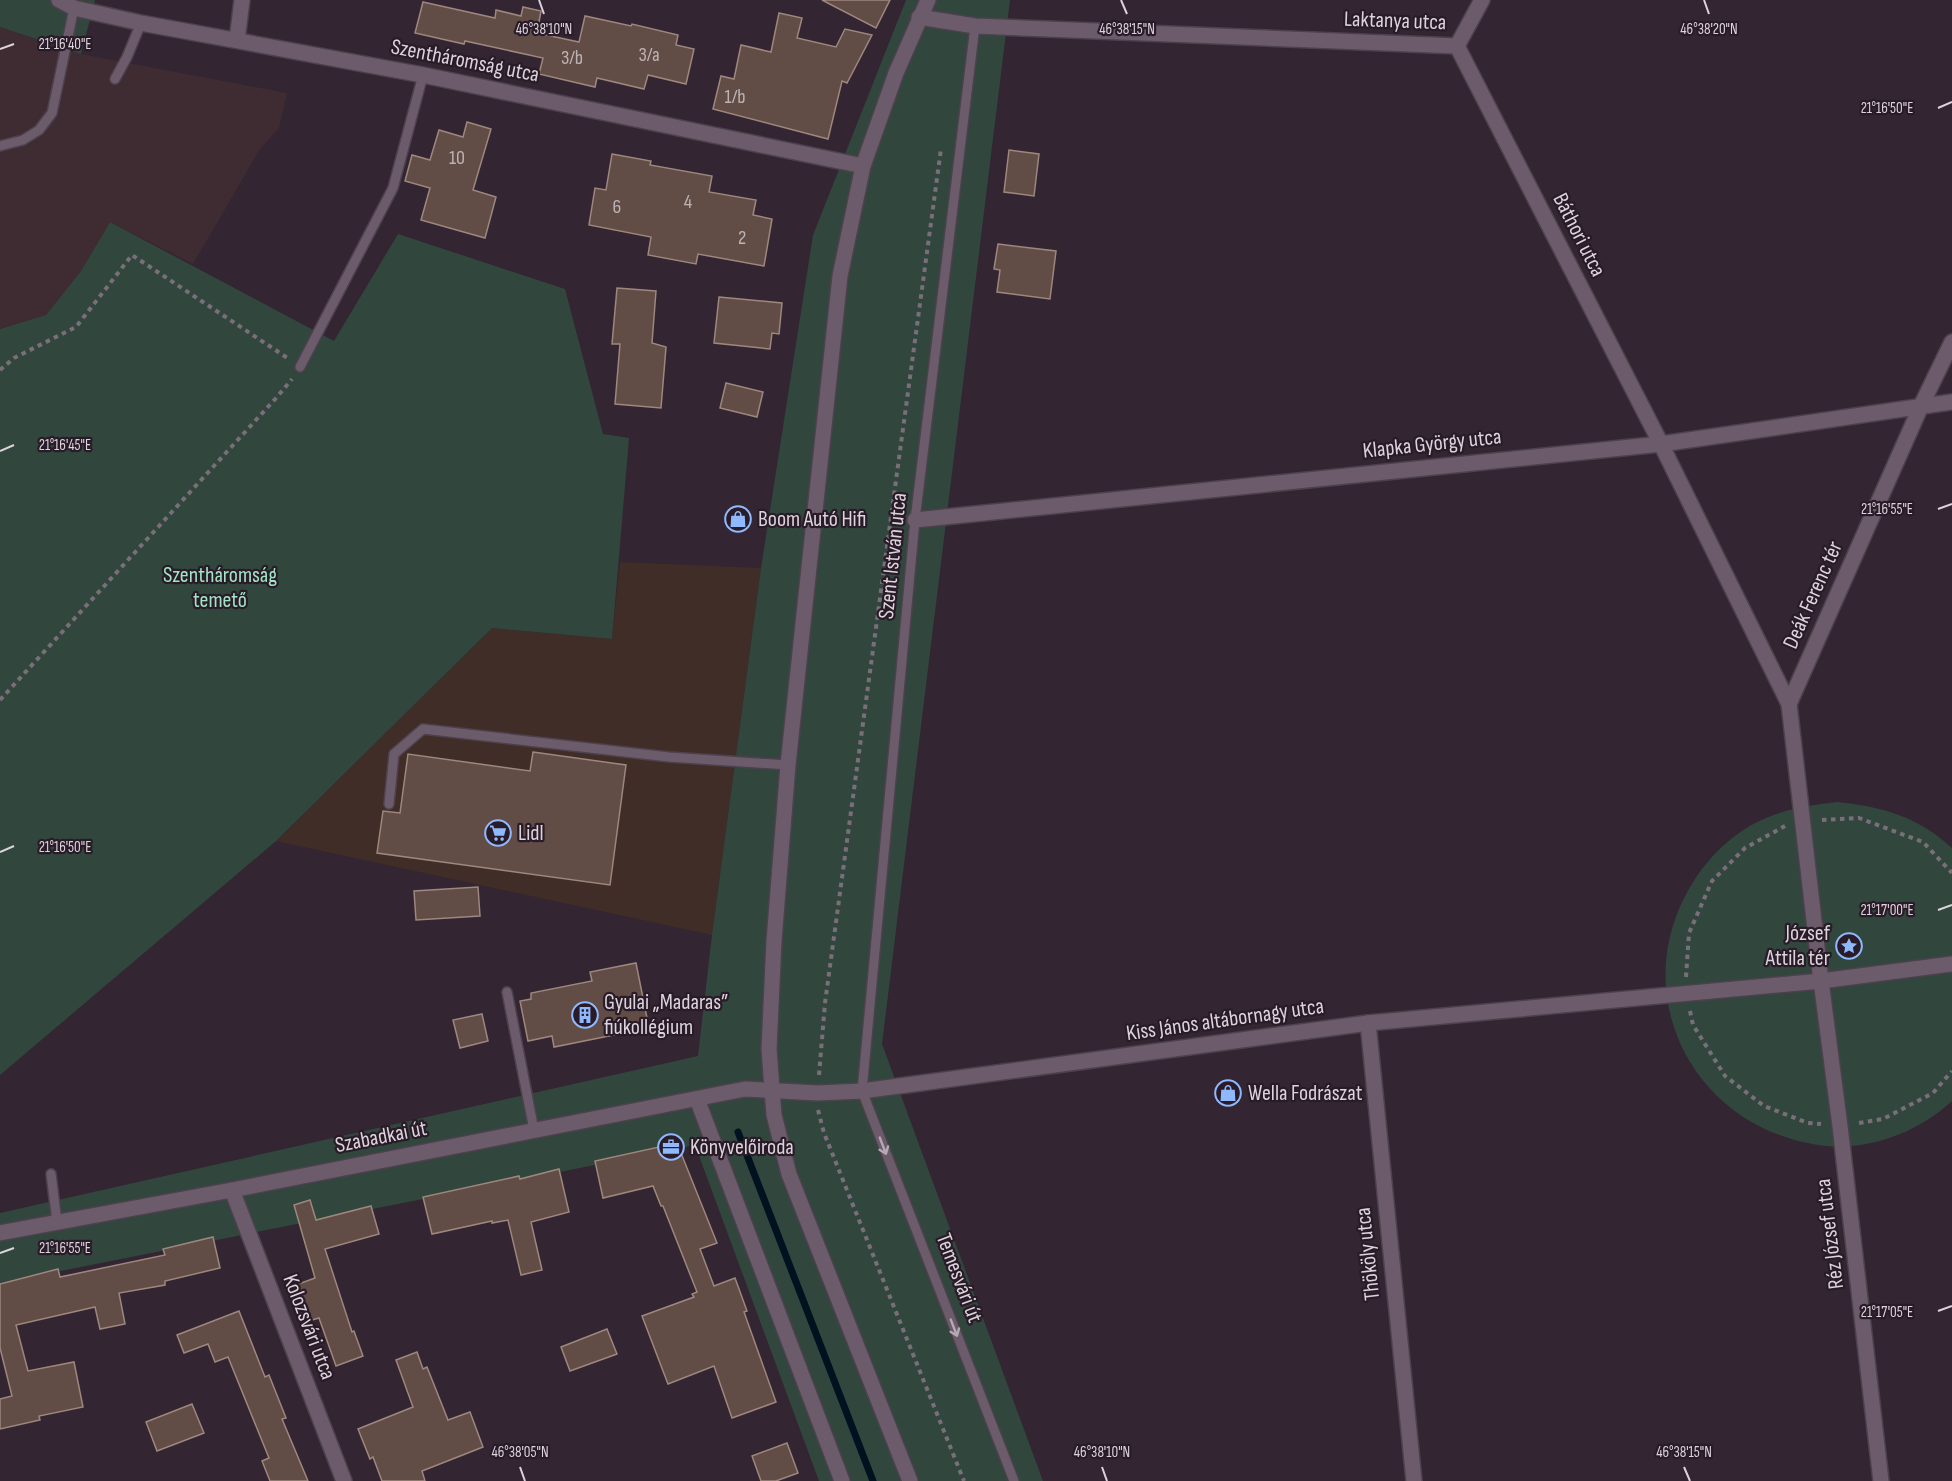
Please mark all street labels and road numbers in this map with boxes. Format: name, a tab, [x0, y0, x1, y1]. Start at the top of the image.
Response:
street label: Laktanya utca	[1343, 6, 1447, 36]
street label: Szentháromság utca	[389, 33, 541, 89]
street label: Báthori utca	[1546, 189, 1612, 281]
street label: Klapka György utca	[1361, 423, 1503, 465]
street label: Szent István utca	[873, 491, 913, 621]
street label: Deák Ferenc tér	[1777, 537, 1849, 653]
street label: Kiss János altábornagy utca	[1124, 993, 1326, 1047]
street label: Szabadkai út	[333, 1115, 429, 1159]
street label: Réz József utca	[1810, 1177, 1850, 1291]
street label: Thököly utca	[1350, 1206, 1386, 1302]
street label: Temesvári út	[930, 1229, 988, 1327]
street label: Kolozsvári utca	[277, 1270, 341, 1384]

